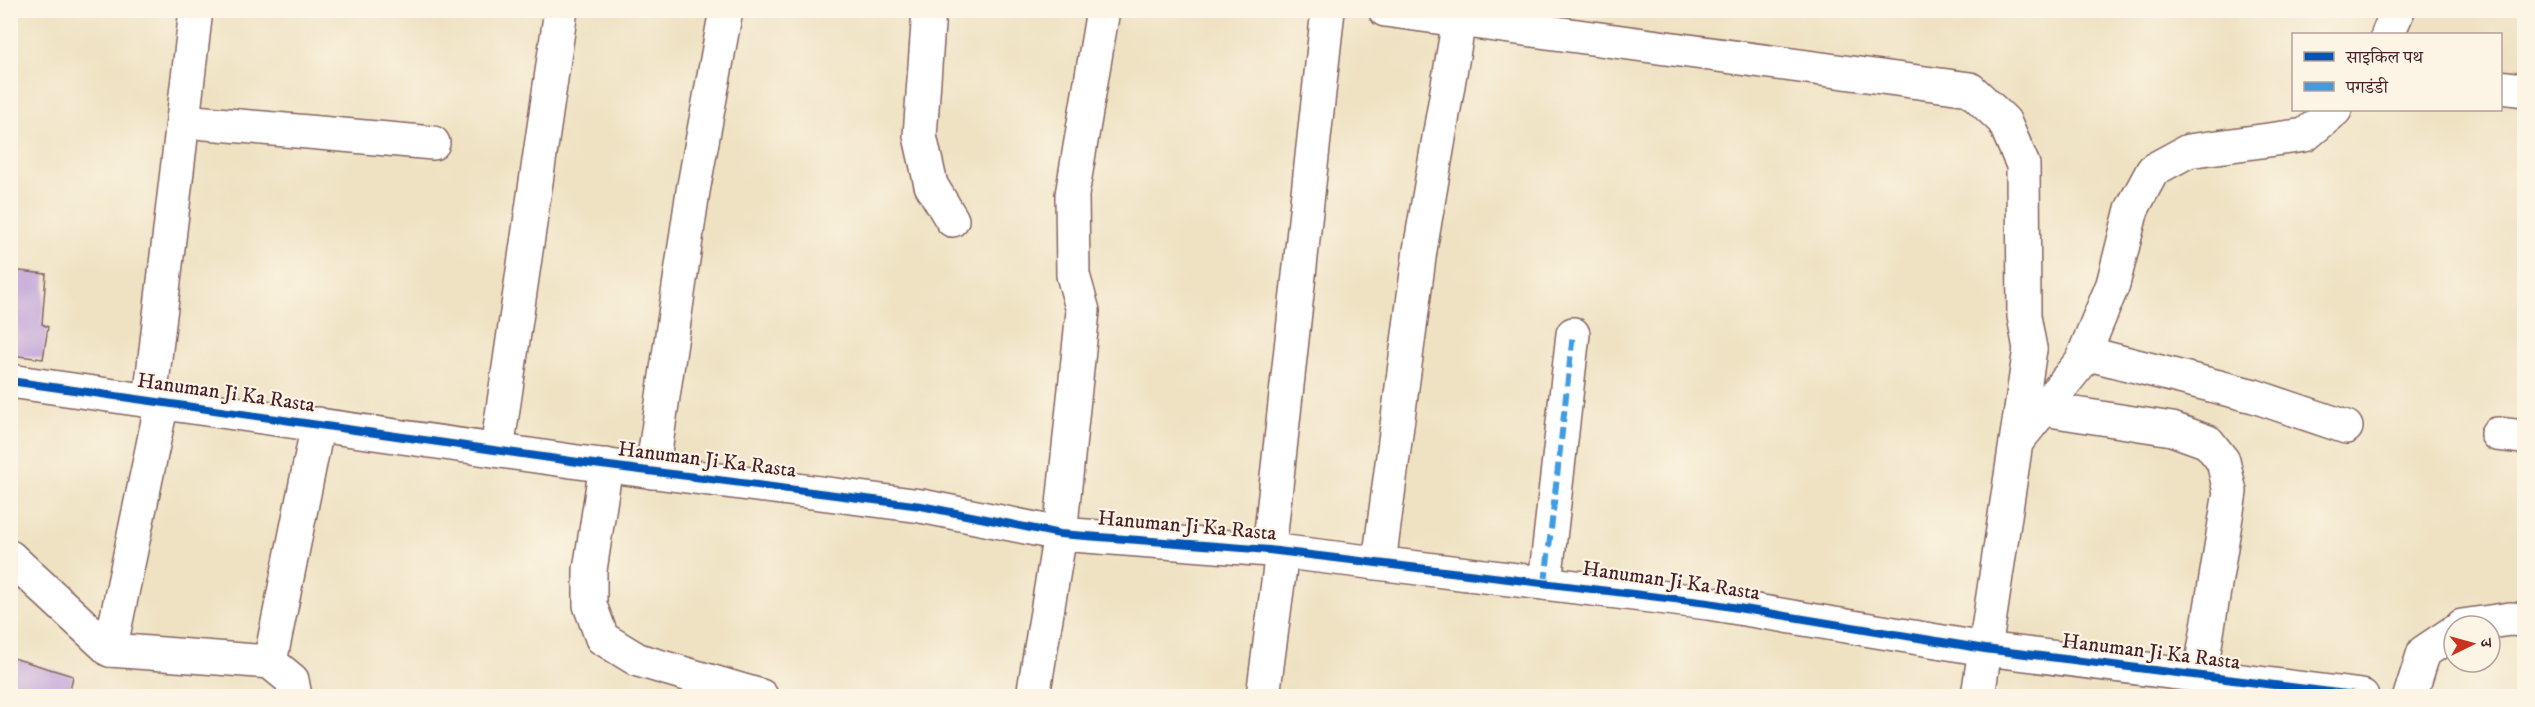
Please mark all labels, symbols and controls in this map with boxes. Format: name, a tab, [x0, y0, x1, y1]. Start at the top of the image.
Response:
legend	[2292, 33, 2502, 111]
text: साइकिल पथ	[2345, 47, 2425, 69]
text: पगडंडी	[2345, 76, 2389, 99]
street label: Hanuman Ji Ka Rasta	[135, 368, 317, 418]
street label: Hanuman Ji Ka Rasta	[616, 436, 798, 484]
street label: Hanuman Ji Ka Rasta	[1097, 505, 1278, 547]
street label: Hanuman Ji Ka Rasta	[1580, 556, 1762, 606]
north arrow	[2442, 614, 2502, 674]
street label: Hanuman Ji Ka Rasta	[2060, 628, 2242, 676]
text: उ	[2476, 637, 2496, 650]

